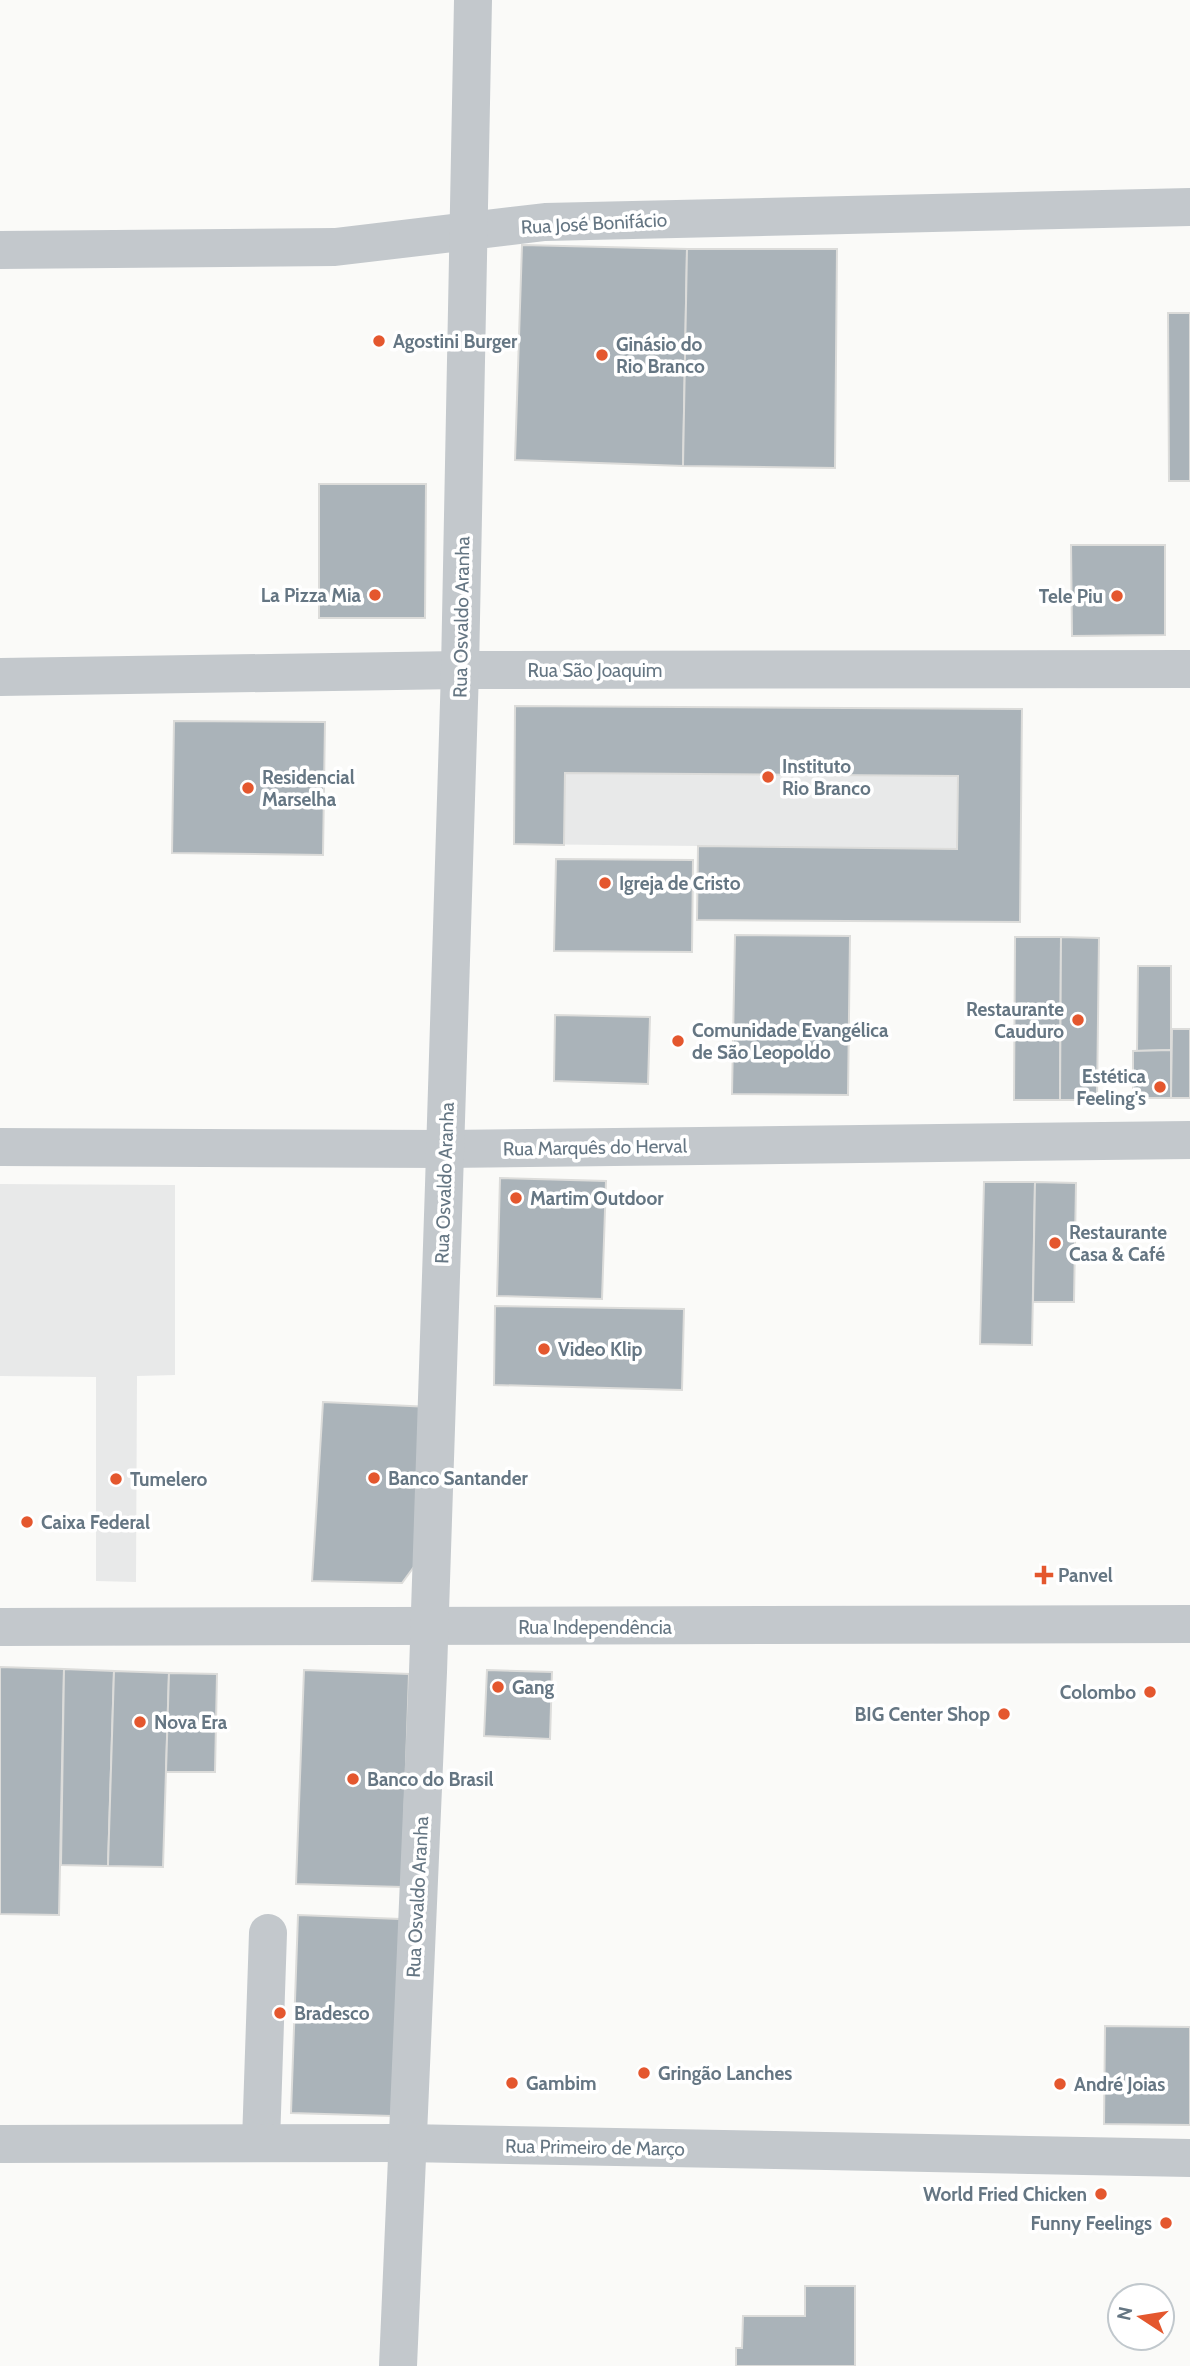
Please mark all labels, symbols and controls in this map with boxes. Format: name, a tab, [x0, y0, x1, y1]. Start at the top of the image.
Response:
street label: Rua José Bonifácio	[520, 208, 668, 239]
place label: Agostini Burger	[393, 330, 518, 353]
marker: Agostini Burger	[371, 333, 387, 349]
place label: Ginásio do Rio Branco	[616, 333, 705, 378]
marker: Ginásio do Rio Branco	[594, 347, 610, 363]
street label: Rua Osvaldo Aranha	[449, 536, 474, 698]
place label: La Pizza Mia	[261, 584, 362, 607]
place label: Tele Piu	[1039, 585, 1103, 608]
marker: La Pizza Mia	[367, 587, 383, 603]
marker: Tele Piu	[1109, 588, 1125, 604]
street label: Rua São Joaquim	[528, 659, 662, 682]
place label: Instituto Rio Branco	[782, 755, 871, 800]
place label: Residencial Marselha	[262, 766, 355, 811]
marker: Instituto Rio Branco	[760, 769, 776, 785]
marker: Residencial Marselha	[240, 780, 256, 796]
place label: Igreja de Cristo	[619, 872, 741, 895]
marker: Igreja de Cristo	[597, 875, 613, 891]
place label: Restaurante Cauduro	[966, 998, 1064, 1043]
marker: Restaurante Cauduro	[1070, 1012, 1086, 1028]
place label: Comunidade Evangélica de São Leopoldo	[692, 1019, 889, 1064]
marker: Comunidade Evangélica de São Leopoldo	[670, 1033, 686, 1049]
place label: Estética Feeling's	[1076, 1065, 1147, 1110]
marker: Estética Feeling's	[1152, 1079, 1168, 1095]
street label: Rua Osvaldo Aranha	[430, 1102, 459, 1264]
street label: Rua Marquês do Herval	[503, 1134, 688, 1161]
place label: Martim Outdoor	[530, 1187, 664, 1210]
marker: Martim Outdoor	[508, 1190, 524, 1206]
place label: Restaurante Casa & Café	[1069, 1221, 1167, 1266]
marker: Restaurante Casa & Café	[1047, 1235, 1063, 1251]
place label: Video Klip	[558, 1338, 642, 1361]
marker: Video Klip	[536, 1341, 552, 1357]
place label: Banco Santander	[388, 1467, 528, 1490]
place label: Tumelero	[130, 1468, 208, 1491]
marker: Banco Santander	[366, 1470, 382, 1486]
marker: Tumelero	[108, 1471, 124, 1487]
place label: Caixa Federal	[41, 1511, 150, 1534]
marker: Caixa Federal	[19, 1514, 35, 1530]
place label: Panvel	[1058, 1564, 1113, 1587]
marker: Panvel	[1036, 1567, 1052, 1583]
street label: Rua Independência	[518, 1616, 672, 1639]
place label: Gang	[512, 1676, 555, 1699]
marker: Gang	[490, 1679, 506, 1695]
place label: Colombo	[1060, 1681, 1136, 1704]
marker: Colombo	[1142, 1684, 1158, 1700]
place label: BIG Center Shop	[854, 1703, 990, 1726]
marker: BIG Center Shop	[996, 1706, 1012, 1722]
place label: Nova Era	[154, 1711, 228, 1734]
marker: Nova Era	[132, 1714, 148, 1730]
place label: Banco do Brasil	[367, 1768, 493, 1791]
marker: Banco do Brasil	[345, 1771, 361, 1787]
street label: Rua Osvaldo Aranha	[402, 1816, 433, 1978]
place label: Bradesco	[294, 2002, 370, 2025]
marker: Bradesco	[272, 2005, 288, 2021]
place label: Gringão Lanches	[658, 2062, 792, 2085]
marker: Gringão Lanches	[636, 2065, 652, 2081]
place label: Gambim	[526, 2072, 597, 2095]
place label: André Joias	[1074, 2073, 1165, 2096]
marker: Gambim	[504, 2075, 520, 2091]
marker: André Joias	[1052, 2076, 1068, 2092]
street label: Rua Primeiro de Março	[505, 2134, 685, 2161]
place label: World Fried Chicken	[923, 2183, 1087, 2206]
marker: World Fried Chicken	[1093, 2186, 1109, 2202]
place label: Funny Feelings	[1030, 2212, 1152, 2235]
marker: Funny Feelings	[1158, 2215, 1174, 2231]
north arrow	[1106, 2282, 1176, 2352]
text: N	[1112, 2305, 1138, 2323]

